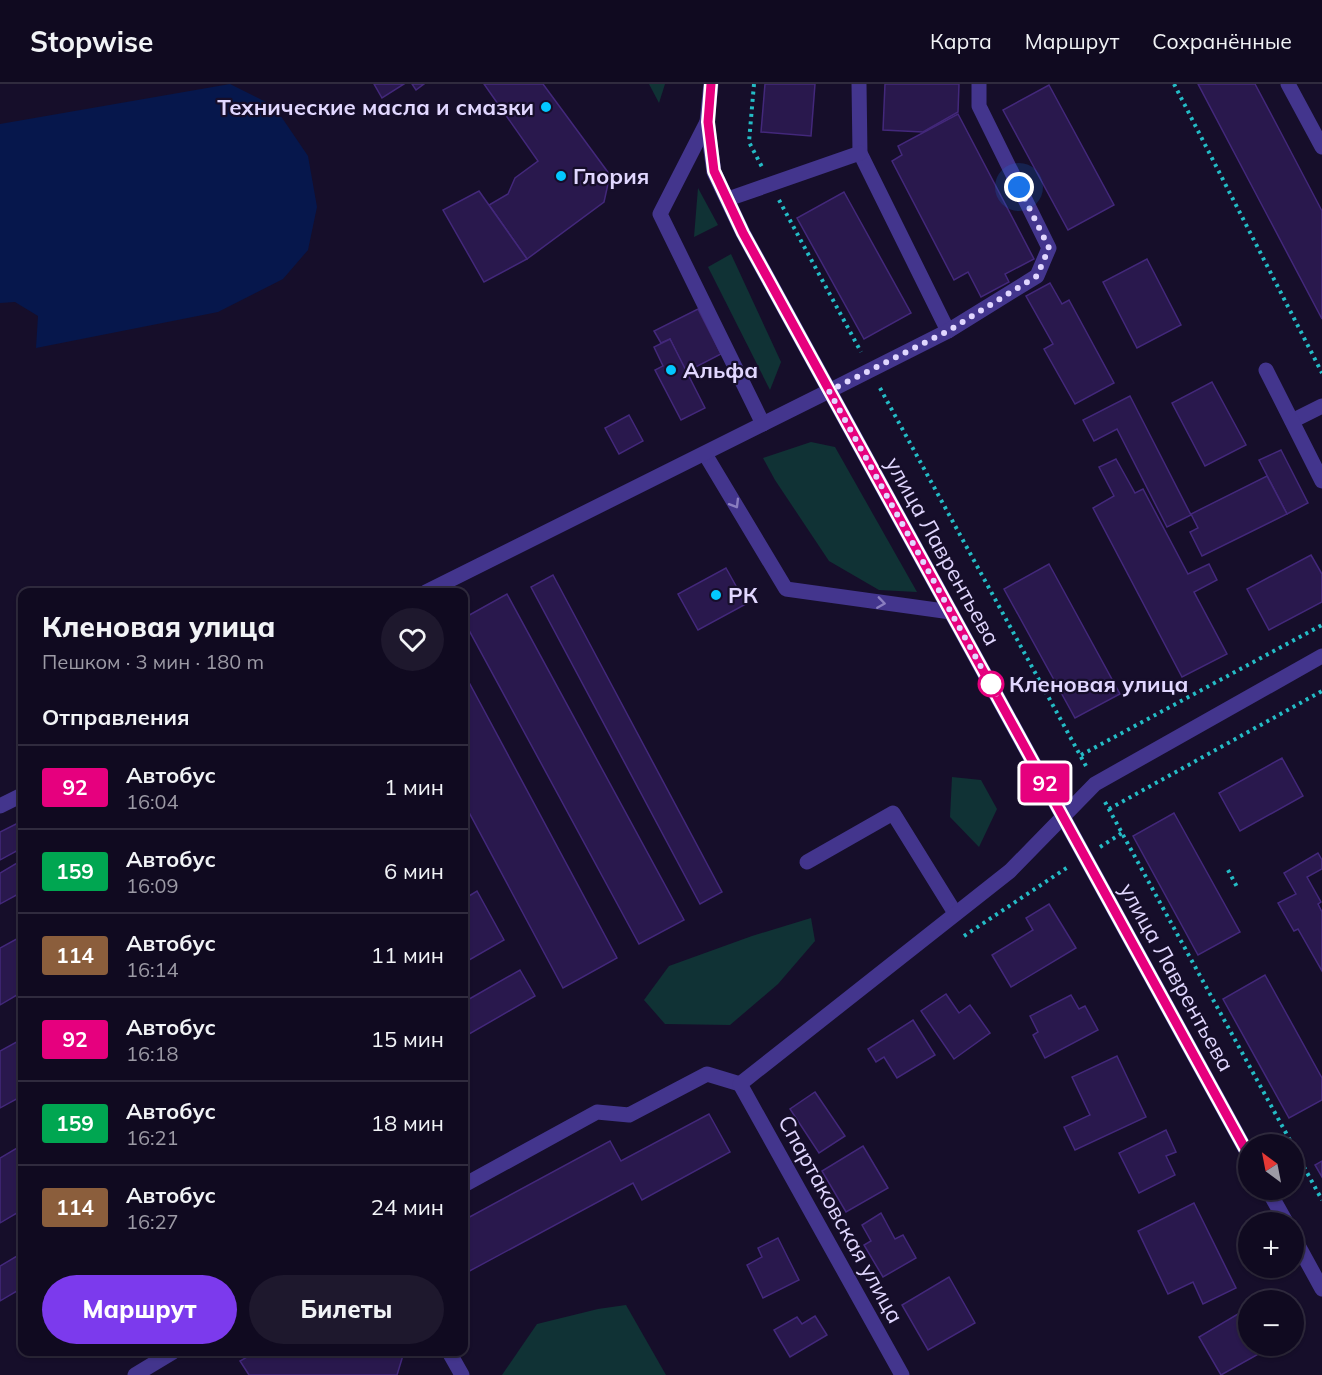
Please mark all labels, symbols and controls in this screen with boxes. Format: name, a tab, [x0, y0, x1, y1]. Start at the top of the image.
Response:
text: Stopwise	[30, 24, 153, 59]
text: Карта	[930, 28, 992, 54]
text: Маршрут	[1025, 28, 1119, 54]
text: Сохранённые	[1152, 28, 1292, 54]
place label: Технические масла и смазки	[217, 93, 534, 121]
marker: Технические масла и смазки	[539, 100, 553, 114]
place label: Глория	[573, 162, 649, 190]
marker: Глория	[554, 169, 568, 183]
your location	[1004, 172, 1034, 202]
place label: Альфа	[683, 356, 758, 384]
marker: Альфа	[664, 363, 678, 377]
street label: улица Лаврентьева	[880, 452, 1006, 650]
one-way arrow	[728, 498, 740, 508]
place label: РК	[728, 581, 759, 609]
marker: РК	[709, 588, 723, 602]
one-way arrow	[876, 596, 885, 608]
button: heart	[381, 608, 444, 671]
text: Кленовая улица	[42, 609, 275, 644]
text: Пешком · 3 мин · 180 m	[42, 649, 264, 674]
place label: Кленовая улица	[1009, 670, 1189, 698]
marker: Кленовая улица	[978, 671, 1004, 697]
text: Отправления	[42, 703, 190, 731]
text: Автобус	[126, 761, 216, 789]
line badge: 92	[1018, 764, 1072, 802]
text: 92	[1032, 770, 1058, 796]
text: 1 мин	[384, 773, 444, 801]
text: 92	[62, 774, 88, 800]
text: 16:04	[126, 789, 179, 814]
text: Автобус	[126, 845, 216, 873]
text: 6 мин	[384, 857, 444, 885]
text: 159	[56, 858, 94, 884]
text: 16:09	[126, 873, 179, 898]
street label: улица Лаврентьева	[1114, 878, 1240, 1076]
text: Автобус	[126, 929, 216, 957]
text: 11 мин	[371, 941, 444, 969]
text: 114	[56, 942, 94, 968]
text: 16:14	[126, 957, 179, 982]
text: Автобус	[126, 1013, 216, 1041]
text: 15 мин	[371, 1025, 444, 1053]
text: 92	[62, 1026, 88, 1052]
text: 16:18	[126, 1041, 179, 1066]
text: Автобус	[126, 1097, 216, 1125]
text: 18 мин	[371, 1109, 444, 1137]
text: 159	[56, 1110, 94, 1136]
street label: Спартаковская улица	[772, 1110, 910, 1328]
text: 16:21	[126, 1125, 179, 1150]
north arrow	[1238, 1134, 1304, 1200]
map controls	[1238, 1134, 1304, 1356]
text: Автобус	[126, 1181, 216, 1209]
text: 24 мин	[371, 1193, 444, 1221]
text: 114	[56, 1194, 94, 1220]
text: 16:27	[126, 1209, 179, 1234]
button: +	[1238, 1212, 1304, 1278]
button: Маршрут	[42, 1275, 237, 1344]
button: Билеты	[249, 1275, 444, 1344]
button: −	[1238, 1290, 1304, 1356]

